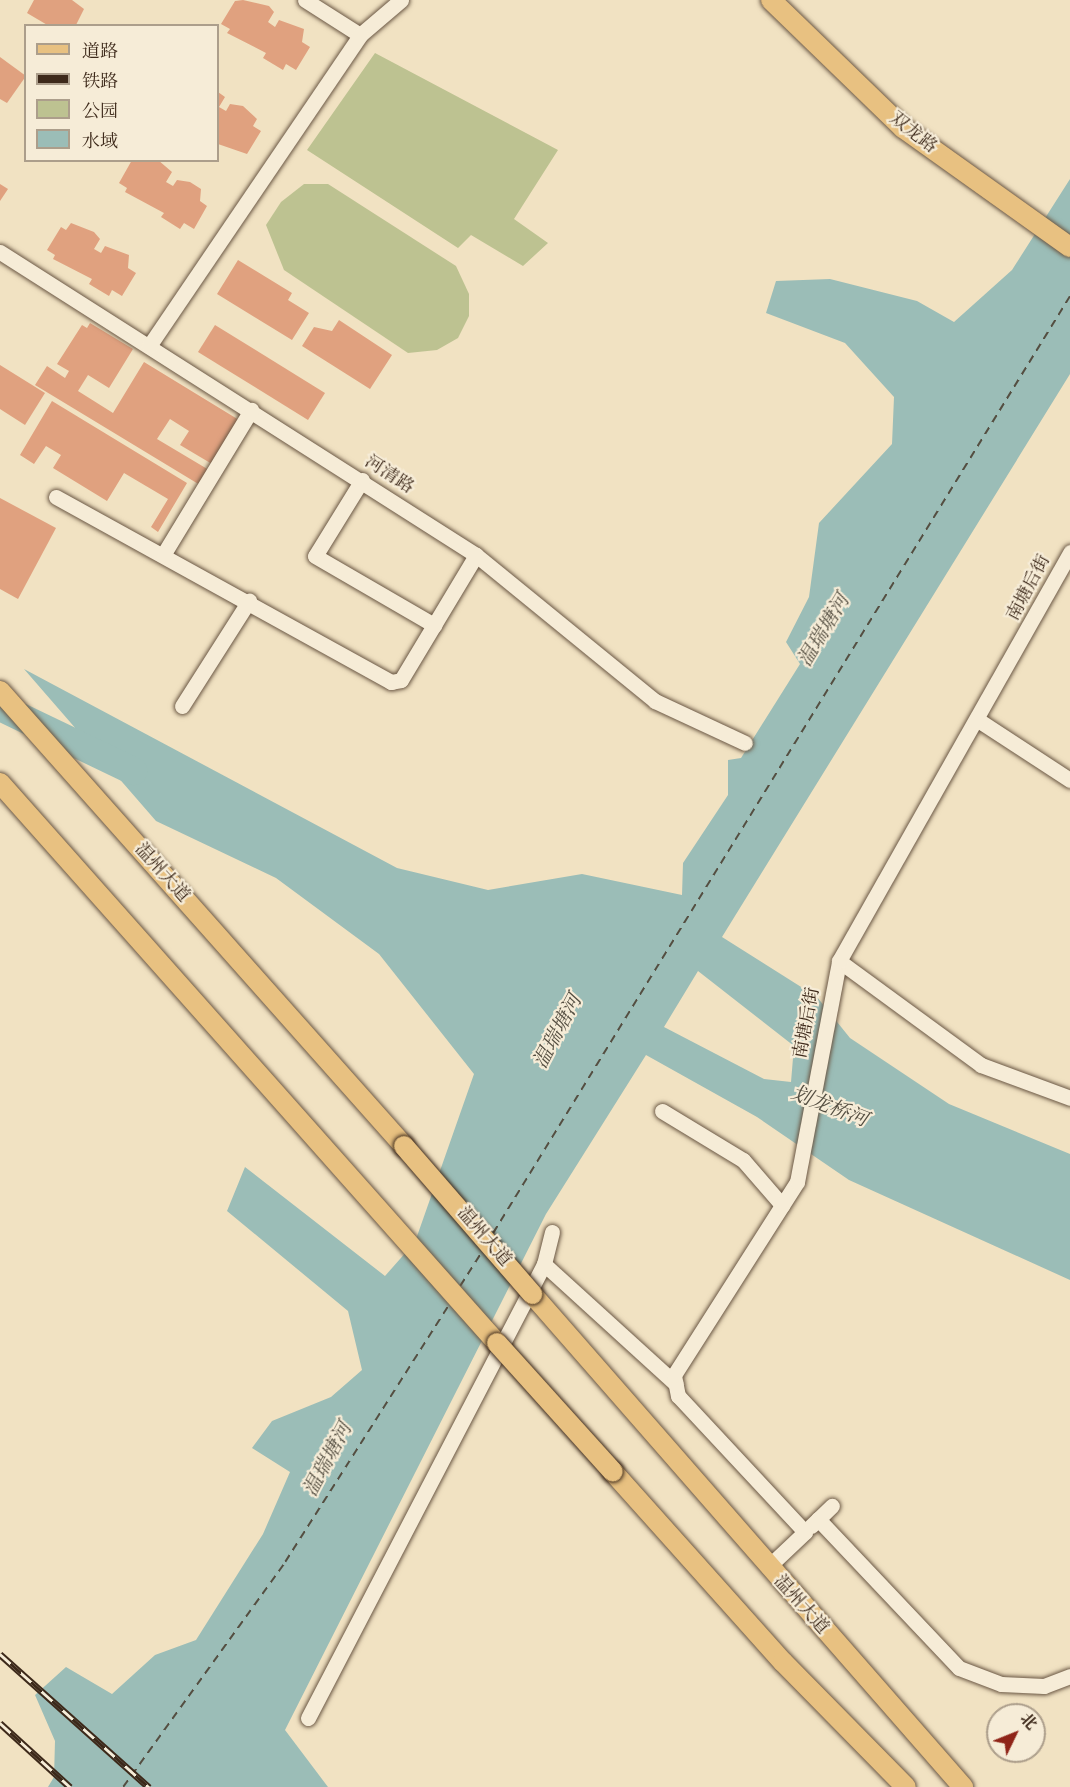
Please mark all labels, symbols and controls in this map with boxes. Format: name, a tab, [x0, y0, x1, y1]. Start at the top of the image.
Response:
legend	[24, 24, 219, 162]
text: 道路	[82, 43, 118, 61]
text: 铁路	[82, 73, 118, 91]
text: 公园	[82, 103, 118, 121]
street label: 双龙路	[885, 108, 941, 158]
text: 水域	[82, 133, 118, 151]
street label: 河清路	[360, 451, 418, 499]
street label: 南塘后街	[1003, 551, 1055, 625]
water label: 温瑞塘河	[794, 591, 856, 671]
street label: 温州大道	[130, 839, 194, 907]
street label: 南塘后街	[790, 986, 824, 1060]
water label: 温瑞塘河	[530, 991, 588, 1073]
water label: 划龙桥河	[787, 1082, 871, 1134]
street label: 温州大道	[452, 1203, 516, 1271]
water label: 温瑞塘河	[300, 1419, 358, 1501]
street label: 温州大道	[769, 1571, 833, 1639]
north arrow	[986, 1703, 1046, 1763]
text: 北	[1016, 1711, 1039, 1733]

